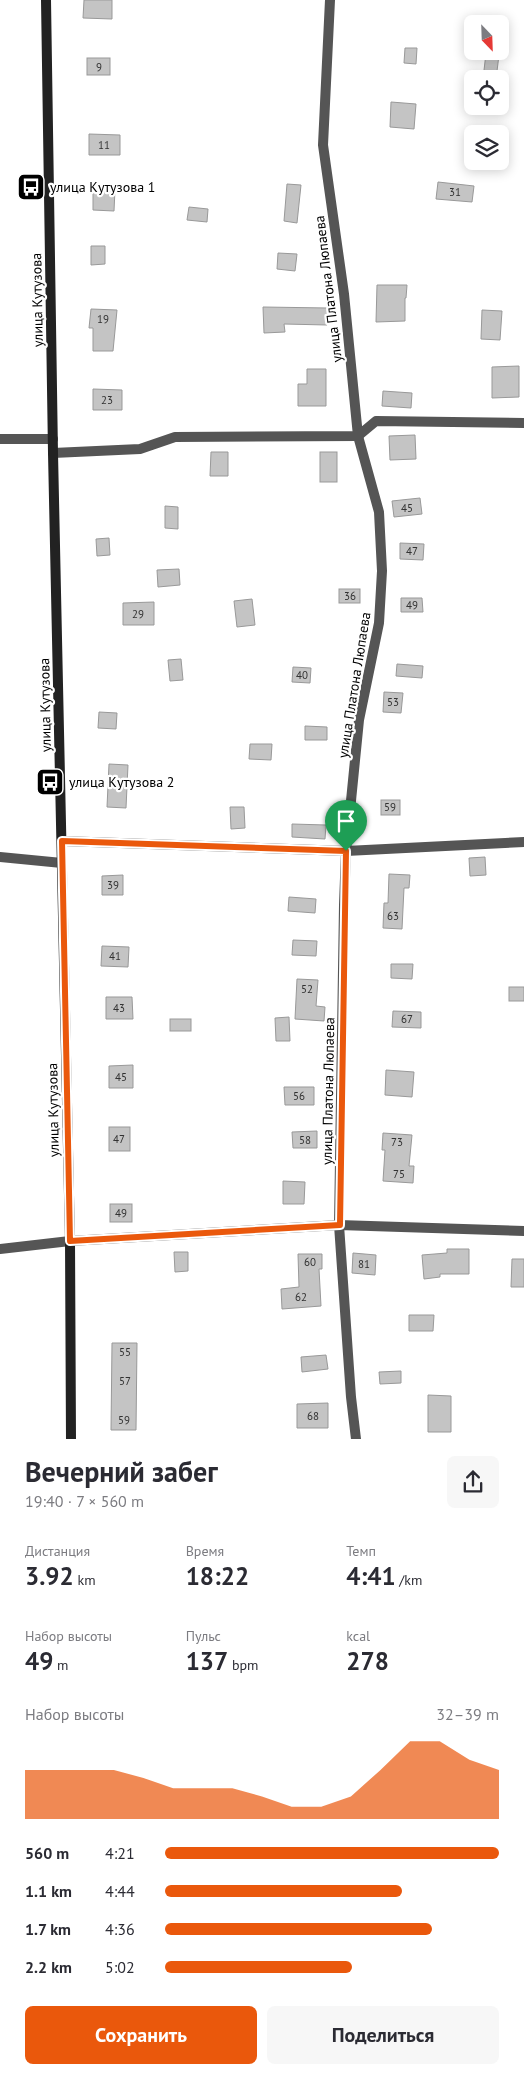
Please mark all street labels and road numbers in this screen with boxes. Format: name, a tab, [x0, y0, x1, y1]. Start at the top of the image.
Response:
street label: улица Платона Люпаева	[310, 214, 346, 363]
street label: улица Кутузова	[27, 253, 47, 347]
street label: улица Платона Люпаева	[334, 611, 374, 759]
street label: улица Кутузова	[35, 658, 55, 752]
street label: улица Платона Люпаева	[318, 1017, 338, 1165]
street label: улица Кутузова	[43, 1063, 63, 1157]

